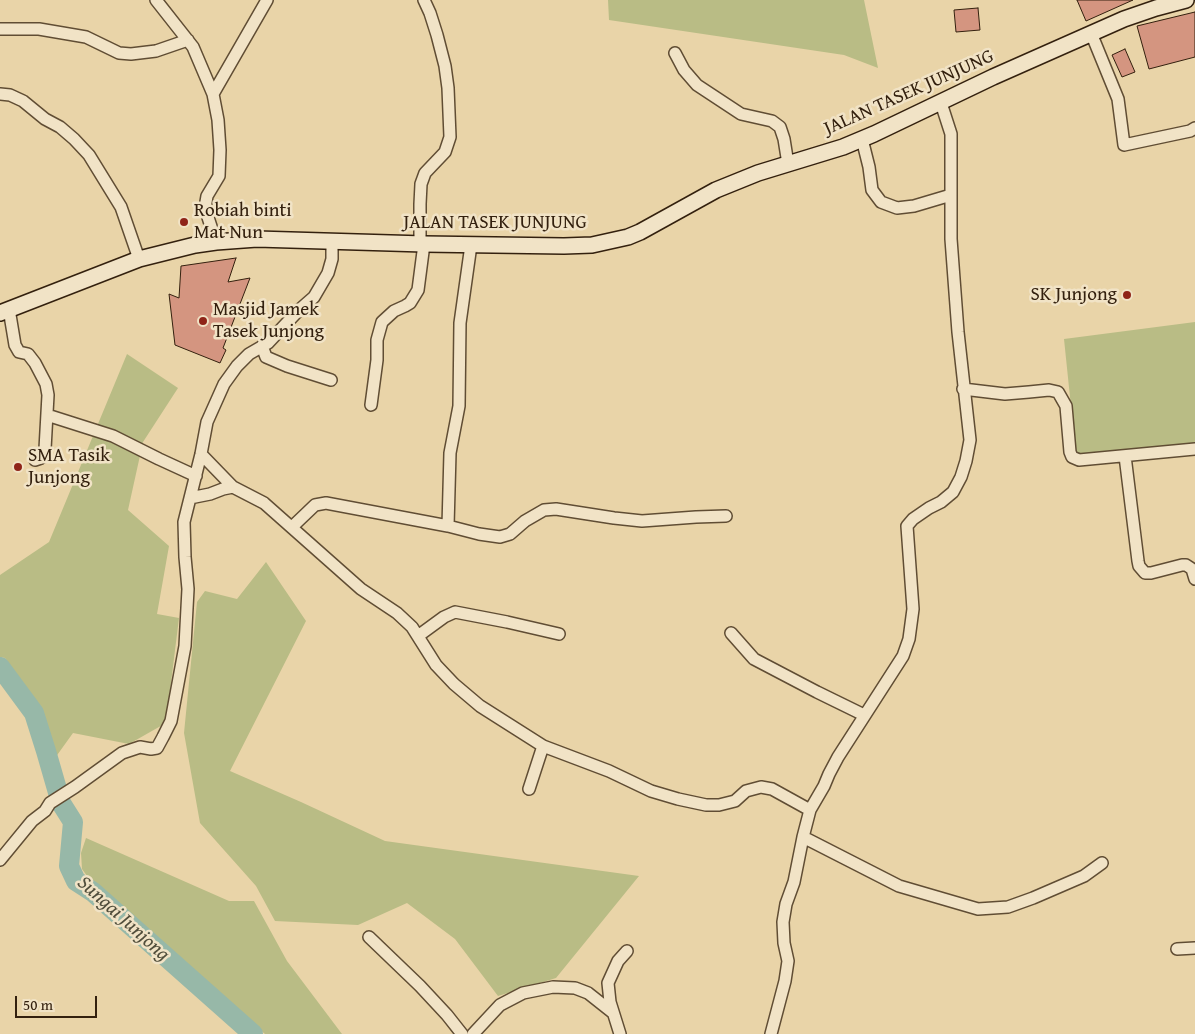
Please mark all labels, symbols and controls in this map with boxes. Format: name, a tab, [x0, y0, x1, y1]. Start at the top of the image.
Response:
street label: JALAN TASEK JUNJUNG	[821, 45, 997, 141]
place label: Robiah binti Mat Nun	[194, 200, 292, 244]
street label: JALAN TASEK JUNJUNG	[403, 212, 587, 234]
marker: Robiah binti Mat Nun	[178, 216, 190, 228]
place label: SK Junjong	[1030, 284, 1117, 306]
marker: SK Junjong	[1121, 289, 1133, 301]
place label: Masjid Jamek Tasek Junjong	[213, 299, 324, 343]
marker: Masjid Jamek Tasek Junjong	[197, 315, 209, 327]
place label: SMA Tasik Junjong	[28, 445, 110, 489]
marker: SMA Tasik Junjong	[12, 461, 24, 473]
water label: Sungai Junjong	[72, 871, 174, 967]
scale bar	[18, 986, 100, 1018]
text: 50 m	[23, 994, 53, 1015]

